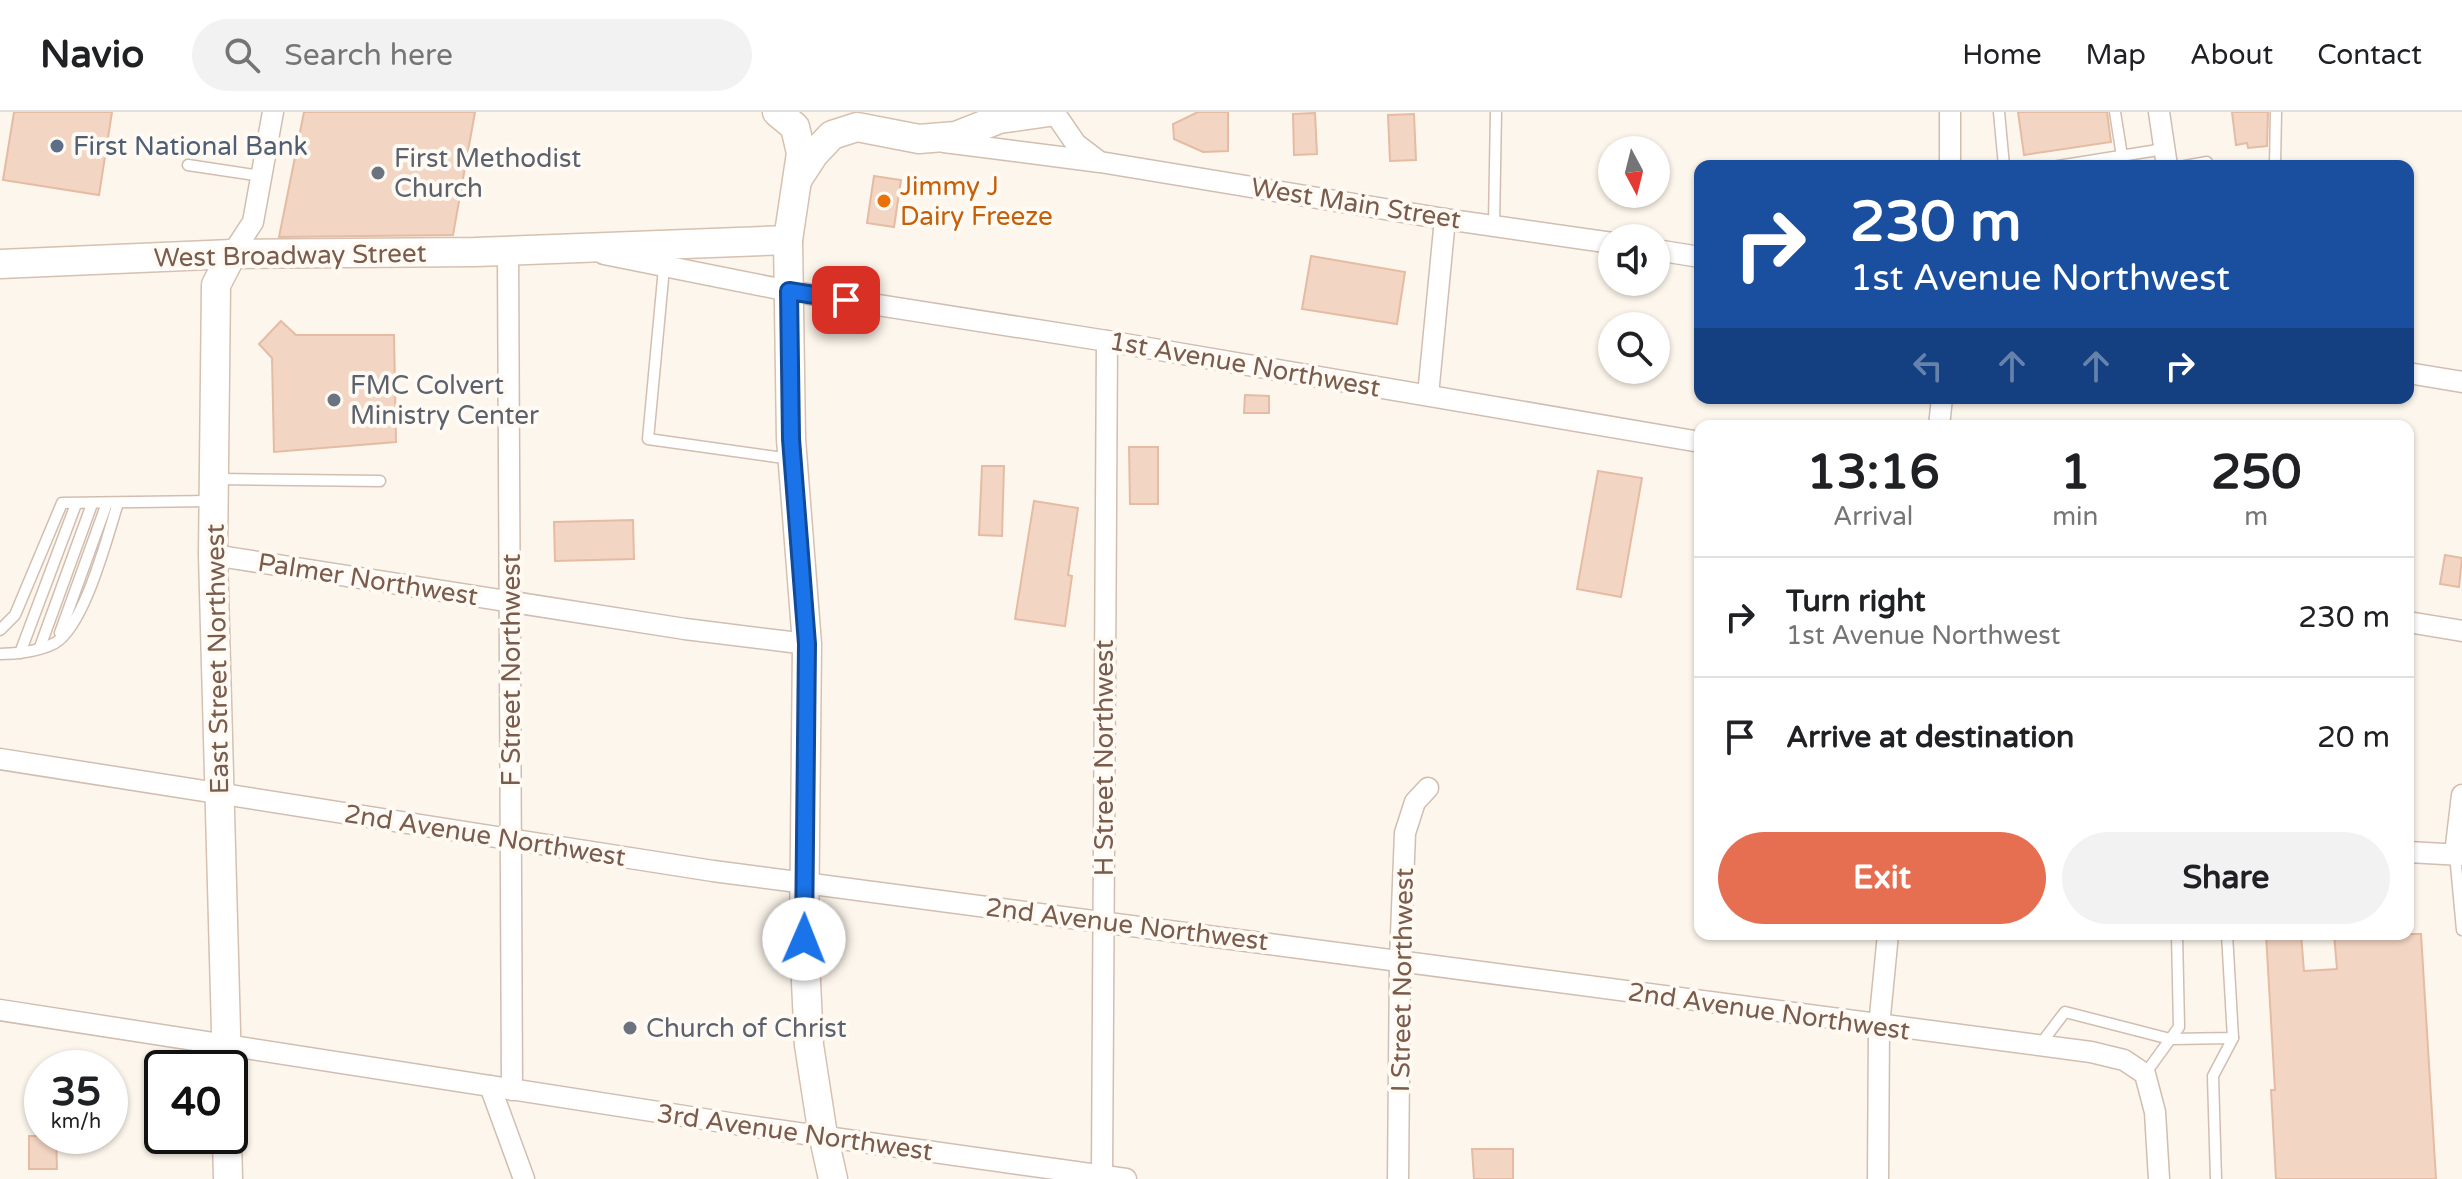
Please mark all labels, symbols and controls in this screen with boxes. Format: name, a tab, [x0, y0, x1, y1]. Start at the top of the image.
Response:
search box	[192, 19, 752, 91]
text: Navio	[40, 32, 144, 78]
icon: search	[220, 33, 264, 77]
text: Search here	[284, 37, 453, 74]
text: Home	[1962, 38, 2042, 72]
text: Map	[2086, 38, 2146, 72]
text: About	[2190, 38, 2273, 72]
text: Contact	[2317, 38, 2422, 72]
place label: First National Bank	[73, 131, 308, 162]
north arrow	[1598, 136, 1670, 208]
map controls	[1598, 136, 1670, 384]
marker: First National Bank	[48, 137, 66, 155]
place label: First Methodist Church	[394, 143, 581, 204]
marker: First Methodist Church	[369, 164, 387, 182]
place label: Jimmy J Dairy Freeze	[900, 171, 1053, 232]
street label: West Main Street	[1249, 172, 1463, 235]
text: 230 m	[1850, 189, 2021, 256]
marker: Jimmy J Dairy Freeze	[875, 192, 893, 210]
icon: right	[1718, 192, 1822, 296]
button: sound	[1598, 224, 1670, 296]
street label: West Broadway Street	[153, 238, 427, 273]
text: 1st Avenue Northwest	[1850, 257, 2230, 300]
pin	[812, 266, 880, 334]
icon: arrive	[824, 278, 868, 322]
button: search	[1598, 312, 1670, 384]
street label: 1st Avenue Northwest	[1107, 325, 1383, 404]
icon: left	[1906, 344, 1950, 388]
icon: ahead	[1990, 344, 2034, 388]
icon: ahead	[2074, 344, 2118, 388]
icon: right	[2158, 344, 2202, 388]
place label: FMC Colvert Ministry Center	[350, 370, 539, 431]
marker: FMC Colvert Ministry Center	[325, 391, 343, 409]
text: 13:16	[1807, 444, 1940, 502]
text: 1	[2060, 444, 2090, 502]
text: 250	[2211, 444, 2301, 502]
text: Arrival	[1833, 501, 1913, 532]
text: min	[2052, 501, 2098, 532]
text: m	[2244, 501, 2268, 532]
street label: East Street Northwest	[200, 523, 235, 794]
street label: Palmer Northwest	[256, 547, 480, 612]
street label: F Street Northwest	[496, 553, 527, 786]
text: Turn right	[1786, 583, 1926, 620]
icon: right	[1718, 595, 1762, 639]
text: 230 m	[2298, 599, 2390, 636]
text: 1st Avenue Northwest	[1786, 620, 2060, 651]
street label: H Street Northwest	[1089, 640, 1120, 876]
icon: arrive	[1718, 715, 1762, 759]
text: Arrive at destination	[1786, 719, 2074, 756]
text: 20 m	[2317, 719, 2390, 756]
street label: 2nd Avenue Northwest	[342, 798, 628, 873]
button: Exit	[1718, 832, 2046, 924]
button: Share	[2062, 832, 2390, 924]
street label: I Street Northwest	[1385, 867, 1420, 1093]
street label: 2nd Avenue Northwest	[984, 892, 1270, 957]
position arrow	[762, 897, 846, 981]
street label: 2nd Avenue Northwest	[1626, 976, 1912, 1047]
place label: Church of Christ	[646, 1013, 847, 1044]
marker: Church of Christ	[621, 1019, 639, 1037]
speed limit sign: 40	[144, 1050, 248, 1154]
text: 35	[51, 1068, 101, 1116]
street label: 3rd Avenue Northwest	[655, 1098, 935, 1167]
text: km/h	[51, 1110, 101, 1134]

